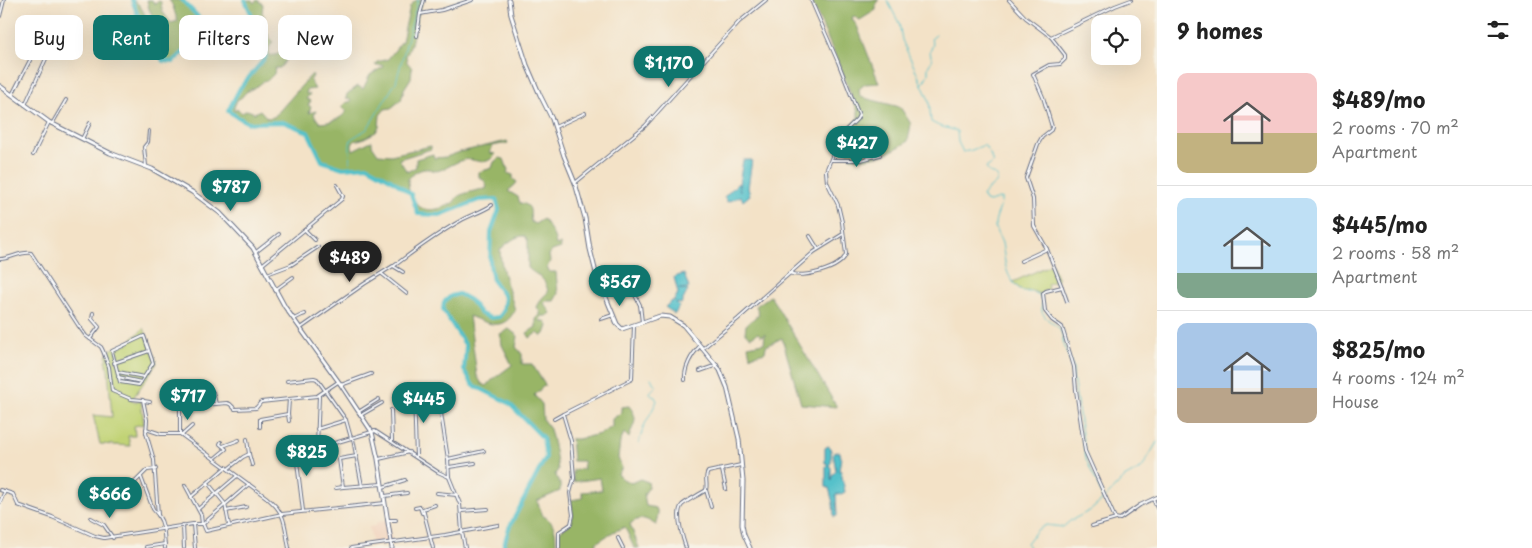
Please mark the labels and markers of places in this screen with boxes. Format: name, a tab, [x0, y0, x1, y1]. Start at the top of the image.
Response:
pin: $1,170	[628, 46, 710, 88]
pin: $427	[827, 126, 887, 168]
pin: $787	[201, 170, 261, 212]
pin: $489	[320, 240, 380, 283]
pin: $567	[590, 264, 650, 307]
pin: $717	[158, 378, 218, 421]
pin: $445	[394, 382, 454, 424]
pin: $825	[277, 434, 337, 477]
pin: $666	[80, 476, 140, 519]

